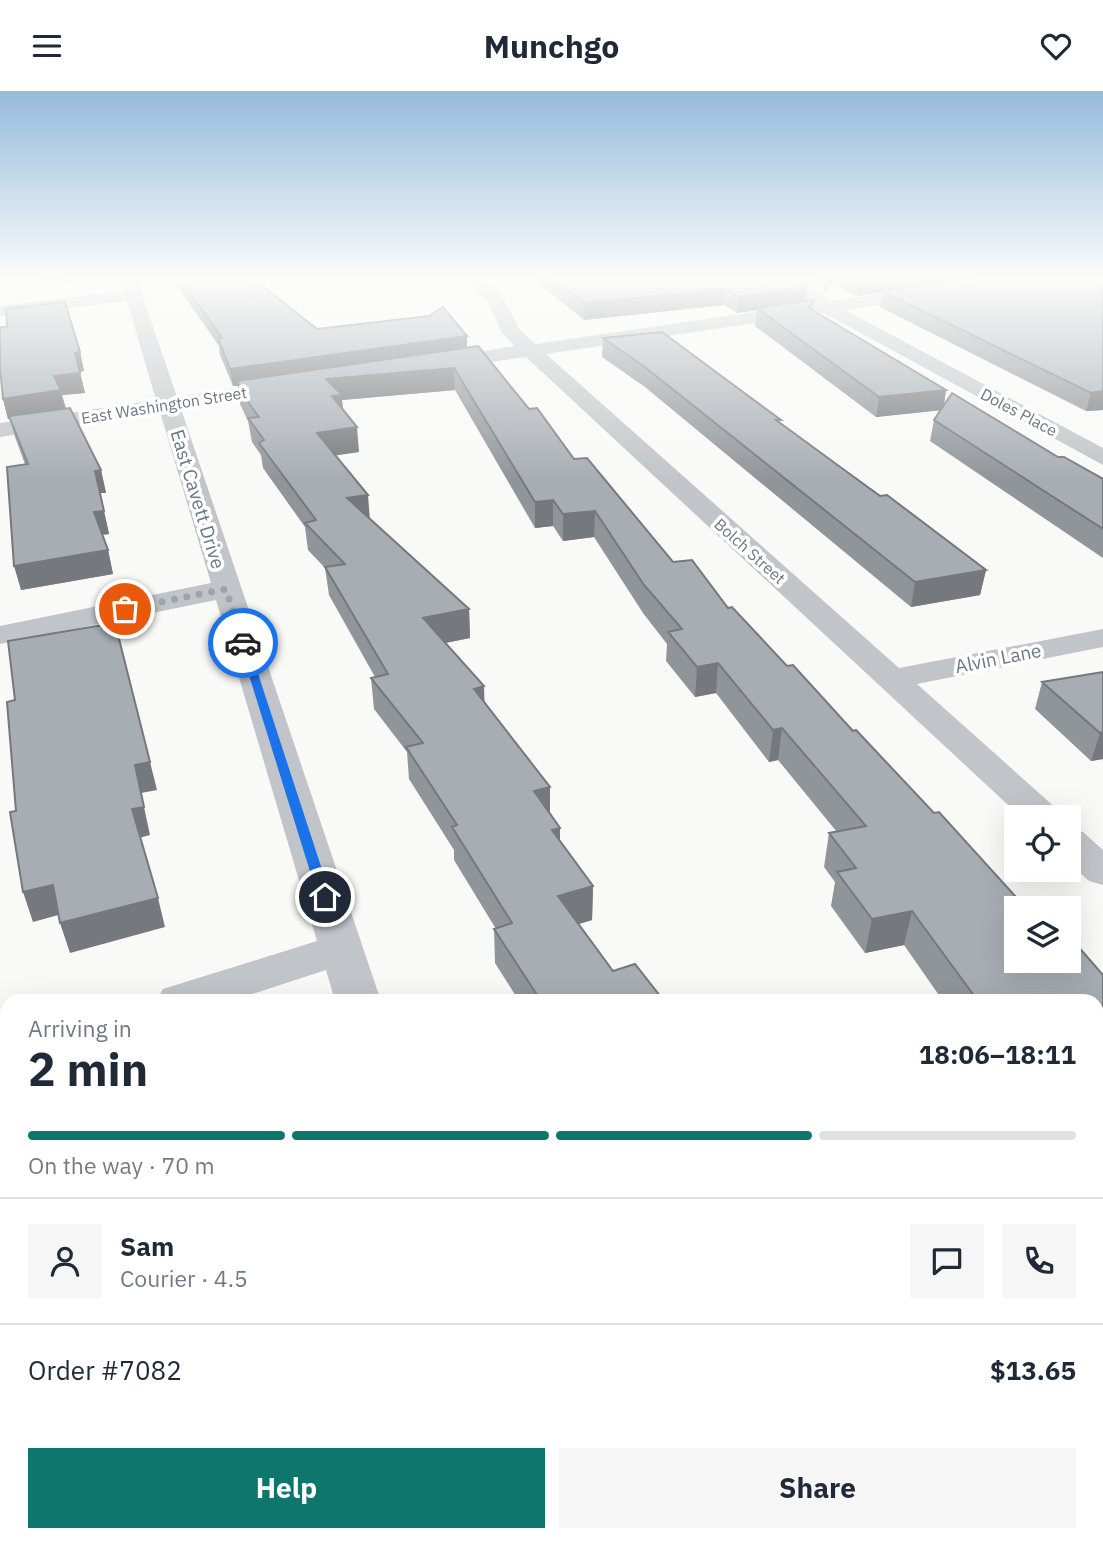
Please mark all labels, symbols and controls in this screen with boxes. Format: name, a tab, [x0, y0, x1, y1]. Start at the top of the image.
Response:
text: Munchgo	[484, 25, 619, 67]
icon: menu	[28, 27, 66, 65]
icon: heart	[1037, 27, 1075, 65]
street label: East Washington Street	[80, 382, 248, 428]
street label: Doles Place	[977, 384, 1061, 441]
street label: East Cavett Drive	[165, 426, 231, 572]
street label: Bolch Street	[710, 514, 790, 588]
pin	[95, 579, 155, 639]
icon: bag	[106, 590, 144, 628]
courier	[208, 608, 278, 678]
icon: car	[224, 624, 262, 662]
street label: Alvin Lane	[953, 638, 1043, 678]
map controls	[1004, 805, 1081, 973]
button: locate	[1004, 805, 1081, 882]
pin	[295, 867, 355, 927]
icon: home	[306, 878, 344, 916]
button: layers	[1004, 896, 1081, 973]
text: Arriving in	[28, 1013, 132, 1043]
text: 18:06–18:11	[919, 1037, 1076, 1071]
text: 2 min	[28, 1039, 148, 1099]
text: On the way · 70 m	[28, 1150, 215, 1180]
button: person	[28, 1224, 102, 1298]
button: chat	[910, 1224, 984, 1298]
button: phone	[1002, 1224, 1076, 1298]
text: Sam	[120, 1229, 174, 1263]
text: Courier · 4.5	[120, 1263, 248, 1293]
text: Order #7082	[28, 1353, 182, 1387]
text: $13.65	[990, 1353, 1076, 1387]
button: Help	[28, 1448, 545, 1528]
button: Share	[559, 1448, 1076, 1528]

